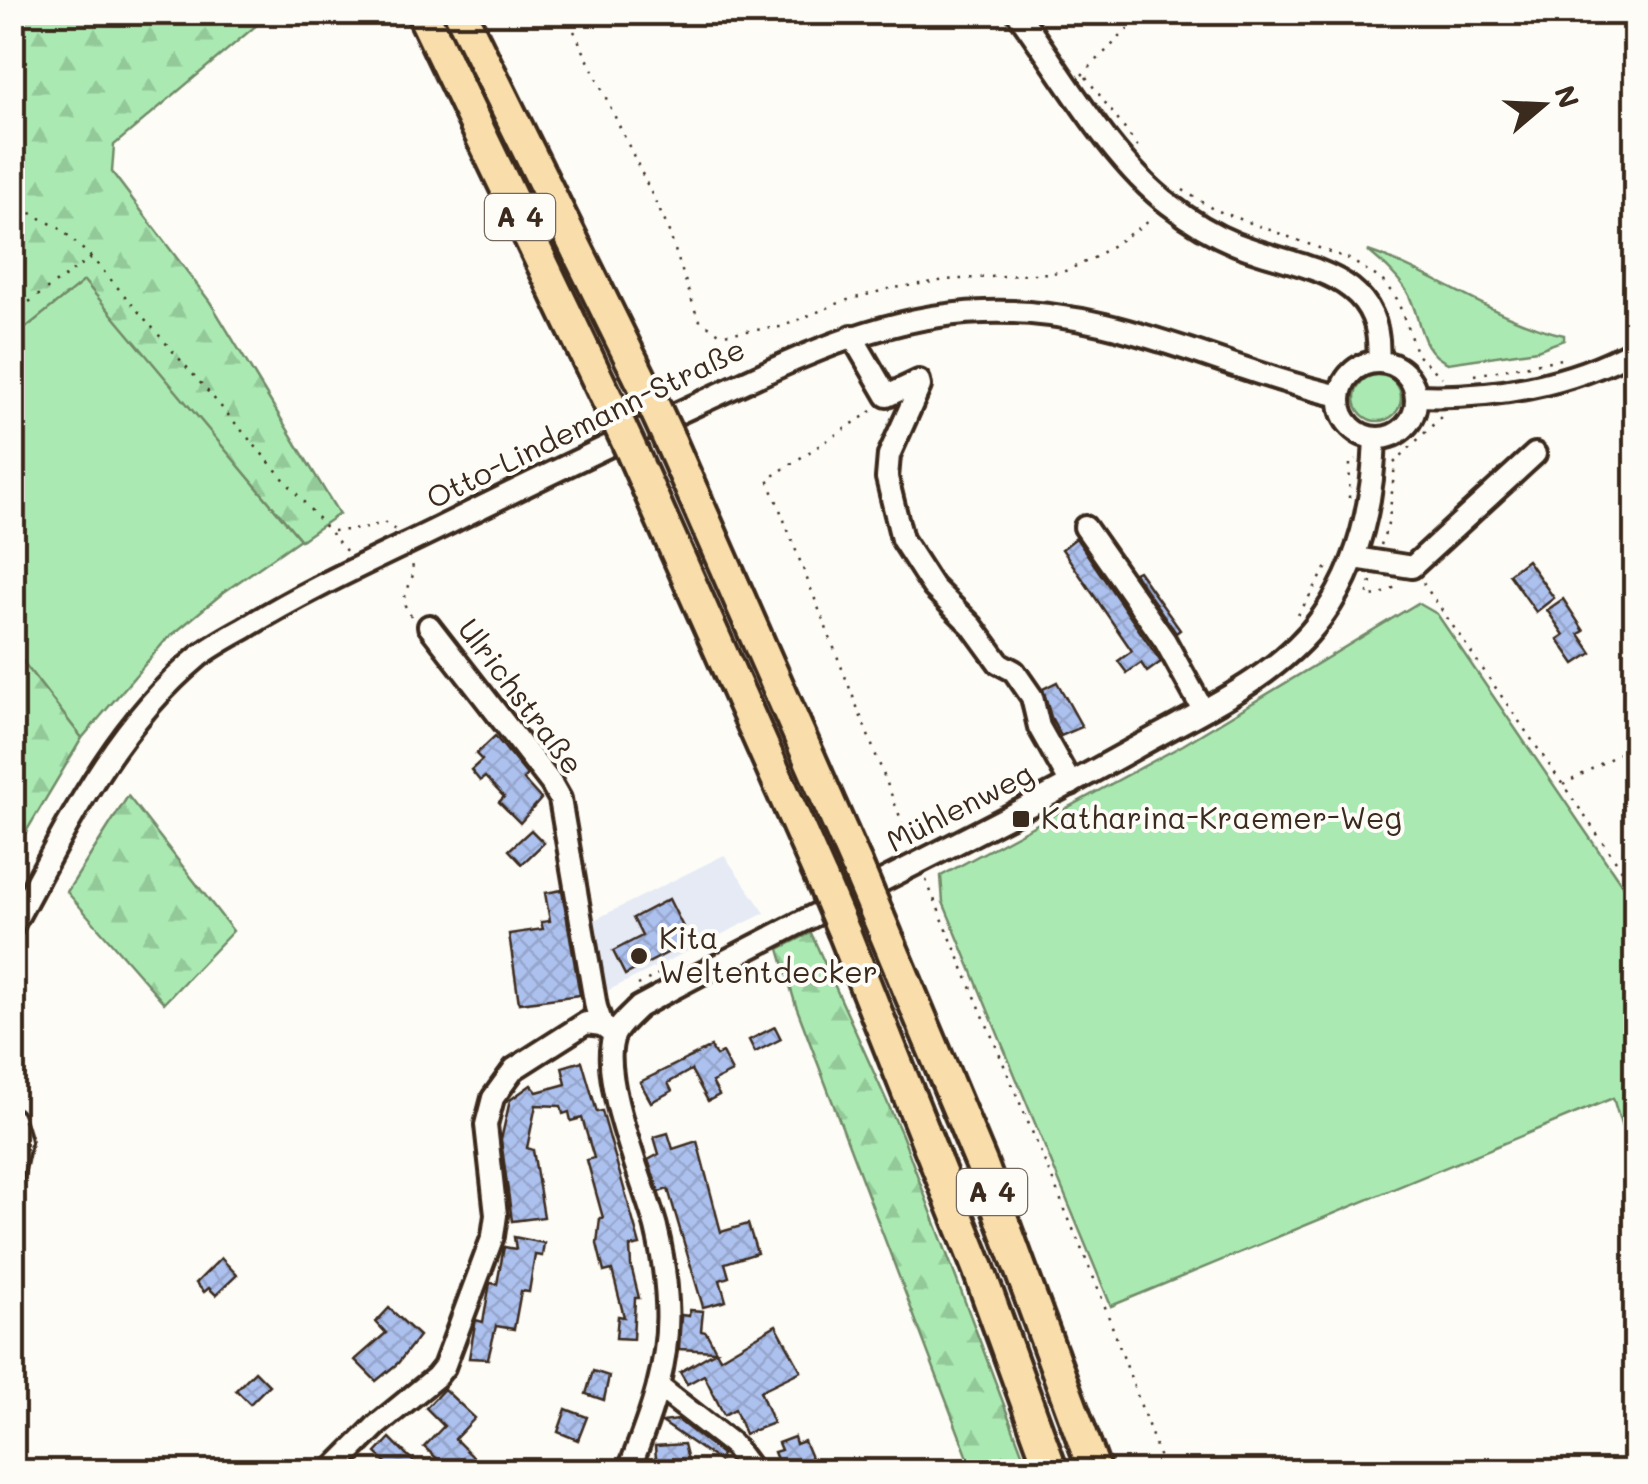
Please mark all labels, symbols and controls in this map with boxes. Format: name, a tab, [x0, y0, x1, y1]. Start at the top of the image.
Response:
north arrow	[1493, 55, 1593, 155]
text: N	[1547, 81, 1588, 112]
road number: A 4	[485, 194, 555, 240]
street label: Otto-Lindemann-Straße	[419, 328, 751, 517]
street label: Ulrichstraße	[450, 610, 593, 782]
street label: Mühlenweg	[879, 752, 1039, 860]
place label: Katharina-Kraemer-Weg	[1041, 797, 1402, 837]
marker: Katharina-Kraemer-Weg	[1010, 808, 1032, 830]
place label: Kita Weltentdecker	[659, 917, 878, 991]
marker: Kita Weltentdecker	[628, 945, 650, 967]
road number: A 4	[957, 1169, 1027, 1215]

